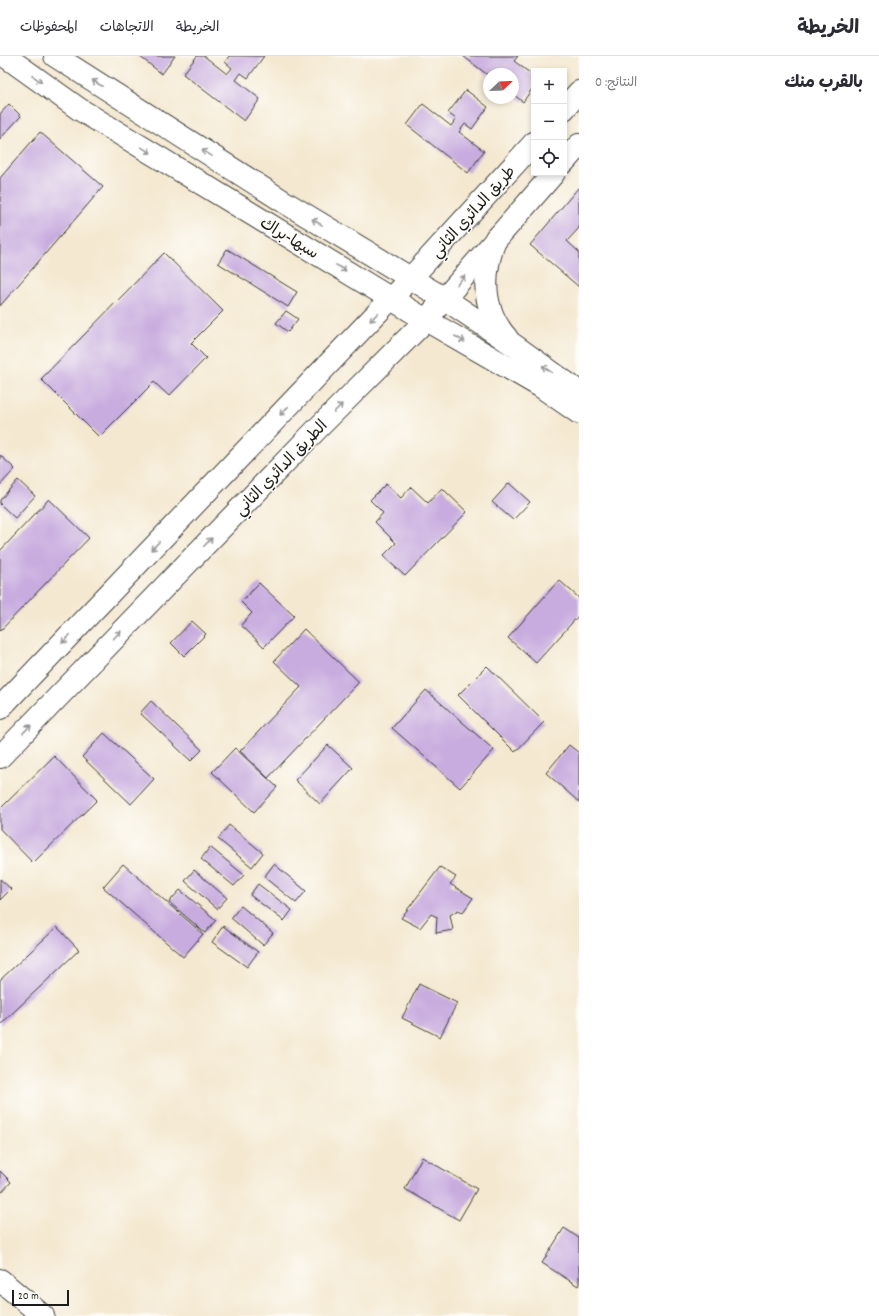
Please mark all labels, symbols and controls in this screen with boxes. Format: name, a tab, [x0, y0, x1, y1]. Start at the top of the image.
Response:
text: الخريطة	[797, 16, 859, 43]
text: المحفوظات	[20, 18, 78, 38]
text: الاتجاهات	[100, 18, 154, 38]
text: الخريطة	[176, 18, 219, 38]
north arrow	[483, 68, 519, 104]
map controls	[531, 68, 567, 176]
button: +	[531, 68, 567, 104]
text: بالقرب منك	[785, 72, 863, 96]
text: النتائج: 0	[595, 74, 637, 93]
one-way arrow	[31, 75, 42, 83]
one-way arrow	[92, 79, 103, 88]
button: −	[531, 104, 567, 140]
button: locate	[531, 140, 567, 176]
one-way arrow	[140, 146, 152, 154]
one-way arrow	[202, 149, 213, 157]
street label: طريق الدائري الثاني	[426, 161, 522, 265]
street label: سبها-براك	[255, 212, 323, 266]
one-way arrow	[312, 218, 323, 226]
one-way arrow	[335, 264, 346, 272]
one-way arrow	[457, 275, 466, 285]
one-way arrow	[369, 312, 379, 322]
one-way arrow	[454, 336, 466, 344]
one-way arrow	[542, 365, 553, 374]
one-way arrow	[333, 403, 342, 413]
one-way arrow	[279, 406, 289, 416]
street label: الطريق الدائري الثاني	[230, 416, 334, 523]
one-way arrow	[203, 537, 213, 547]
one-way arrow	[151, 540, 160, 551]
one-way arrow	[113, 630, 122, 640]
one-way arrow	[61, 634, 70, 644]
one-way arrow	[22, 724, 32, 734]
scale bar	[12, 1288, 69, 1307]
text: 20 m	[18, 1289, 39, 1305]

